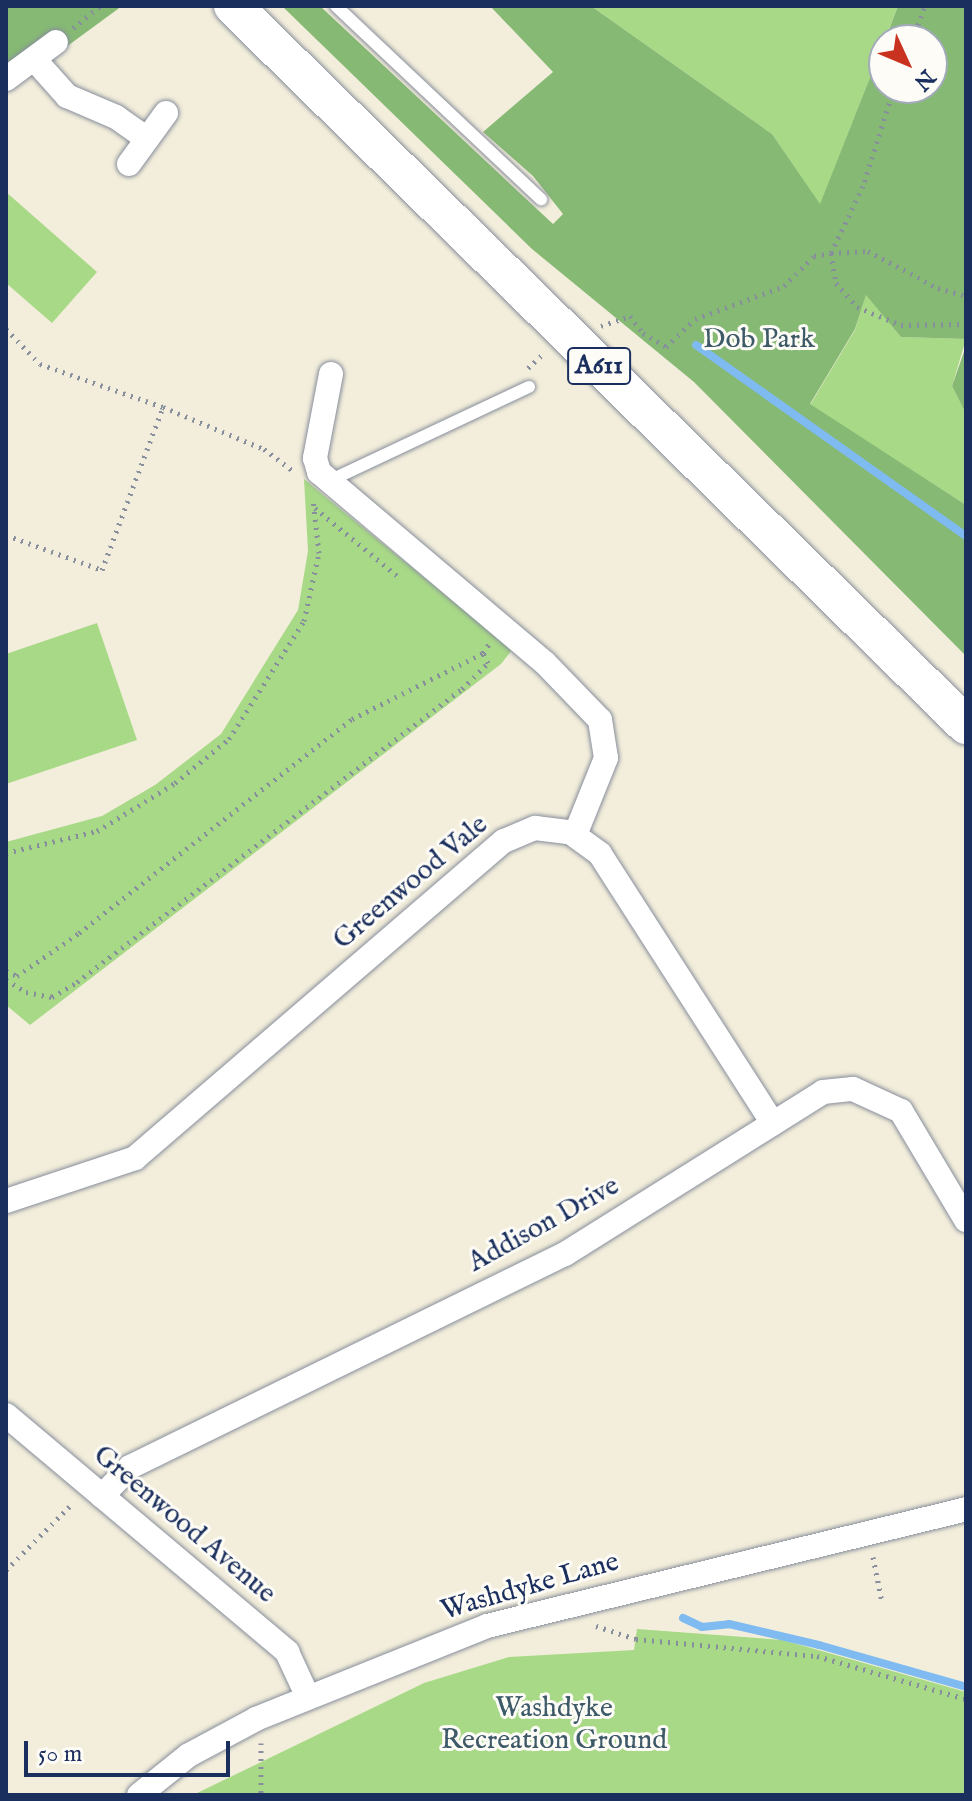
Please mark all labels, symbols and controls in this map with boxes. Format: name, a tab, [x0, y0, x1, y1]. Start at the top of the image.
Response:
north arrow	[868, 24, 948, 104]
text: N	[907, 63, 941, 96]
park label: Dob Park	[703, 323, 815, 357]
road number: A611	[567, 344, 631, 388]
street label: Greenwood Vale	[327, 809, 495, 957]
street label: Addison Drive	[463, 1170, 625, 1280]
street label: Greenwood Avenue	[86, 1439, 282, 1611]
street label: Washdyke Lane	[437, 1546, 623, 1628]
park label: Washdyke Recreation Ground	[441, 1692, 667, 1758]
scale bar	[28, 1725, 234, 1775]
text: 50 m	[38, 1739, 82, 1770]

